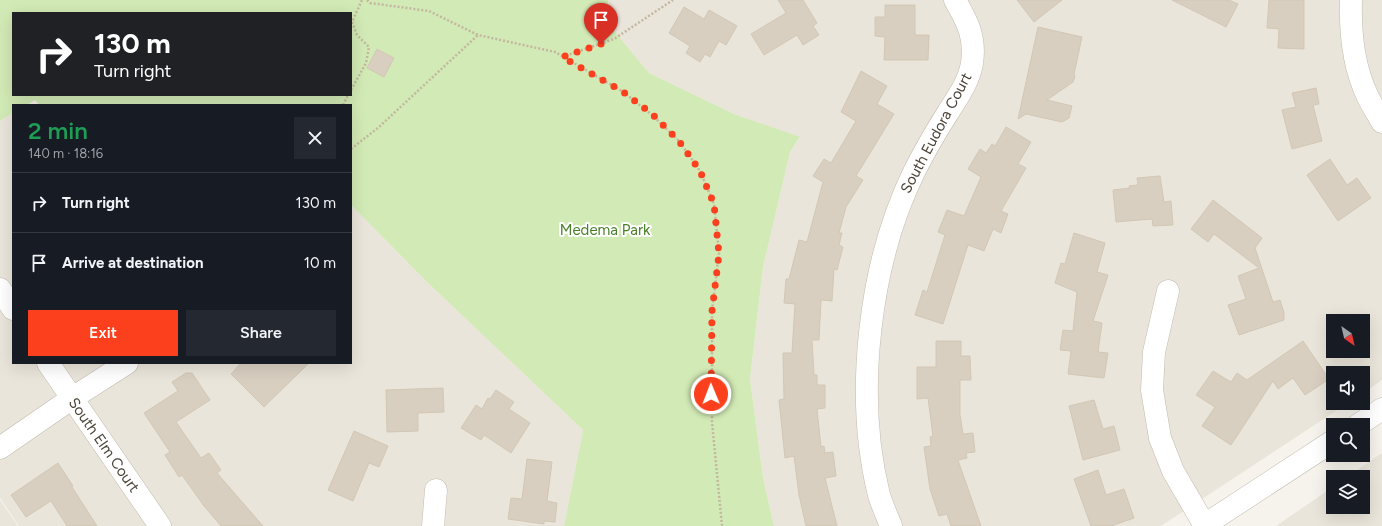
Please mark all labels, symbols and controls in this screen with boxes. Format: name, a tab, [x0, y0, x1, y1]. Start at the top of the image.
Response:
pin	[584, 3, 618, 44]
icon: arrive	[590, 9, 612, 31]
text: 130 m	[94, 26, 171, 60]
icon: right	[28, 28, 80, 80]
text: Turn right	[94, 60, 171, 82]
street label: South Eudora Court	[897, 69, 976, 196]
text: 2 min	[28, 116, 88, 145]
button: close	[294, 117, 336, 159]
text: 140 m · 18:16	[28, 146, 103, 161]
icon: right	[28, 192, 50, 214]
text: Turn right	[62, 194, 130, 212]
text: 130 m	[296, 194, 336, 212]
park label: Medema Park	[560, 221, 651, 239]
icon: arrive	[28, 252, 50, 274]
text: Arrive at destination	[62, 254, 203, 272]
text: 10 m	[304, 254, 336, 272]
button: Exit	[28, 310, 178, 356]
button: Share	[186, 310, 336, 356]
north arrow	[1326, 314, 1370, 358]
map controls	[1326, 314, 1370, 514]
button: sound	[1326, 366, 1370, 410]
position arrow	[690, 373, 732, 415]
street label: South Elm Court	[65, 394, 143, 496]
button: search	[1326, 418, 1370, 462]
button: layers	[1326, 470, 1370, 514]

